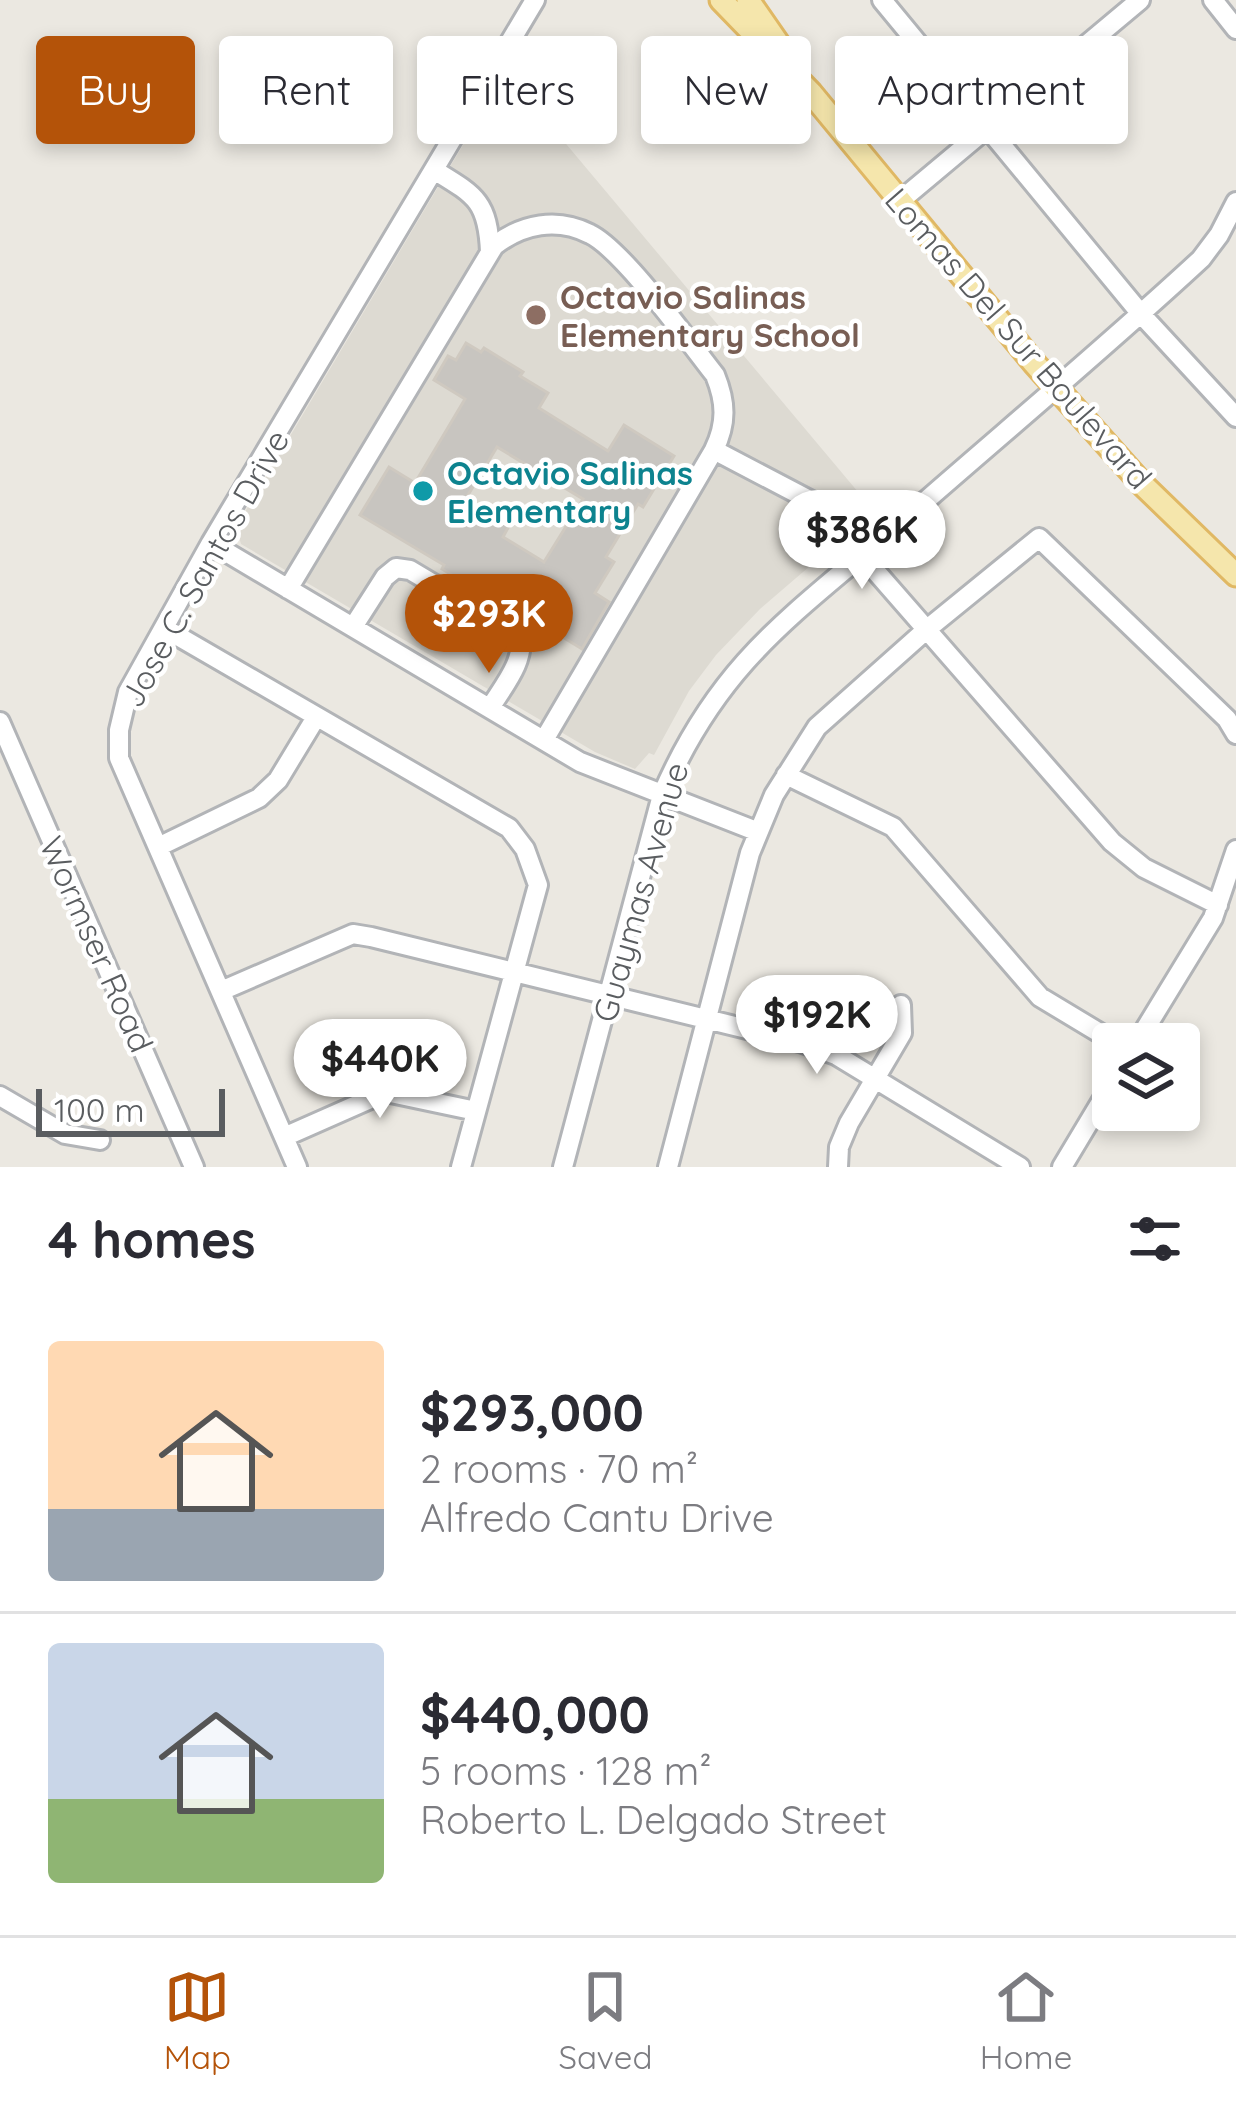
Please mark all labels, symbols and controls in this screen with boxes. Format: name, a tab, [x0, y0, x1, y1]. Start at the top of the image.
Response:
chip: Buy	[36, 36, 195, 144]
chip: Rent	[219, 36, 393, 144]
chip: Filters	[417, 36, 617, 144]
chip: New	[641, 36, 811, 144]
chip: Apartment	[835, 36, 1128, 144]
street label: Lomas Del Sur Boulevard	[877, 179, 1161, 497]
place label: Octavio Salinas Elementary School	[560, 276, 860, 355]
marker: Octavio Salinas Elementary School	[523, 302, 549, 328]
street label: Jose C. Santos Drive	[111, 422, 297, 714]
place label: Octavio Salinas Elementary	[447, 452, 693, 531]
marker: Octavio Salinas Elementary	[410, 478, 436, 504]
pin: $386K	[778, 490, 946, 592]
text: $386K	[806, 504, 918, 553]
pin: $293K	[405, 574, 573, 676]
text: $293K	[432, 588, 546, 637]
street label: Guaymas Avenue	[583, 758, 697, 1026]
street label: Wormser Road	[31, 830, 163, 1058]
pin: $192K	[733, 975, 901, 1077]
text: $192K	[763, 989, 871, 1038]
pin: $440K	[296, 1019, 464, 1121]
map controls	[1092, 1023, 1200, 1131]
button: layers	[1092, 1023, 1200, 1131]
text: $440K	[321, 1033, 439, 1082]
scale bar	[36, 1083, 225, 1136]
text: 100 m	[54, 1089, 145, 1130]
icon: filters	[1122, 1206, 1188, 1272]
text: 4 homes	[48, 1207, 256, 1271]
text: $293,000	[420, 1380, 644, 1444]
icon: home	[144, 1389, 288, 1533]
text: 2 rooms · 70 m²	[420, 1444, 698, 1493]
text: Alfredo Cantu Drive	[420, 1493, 774, 1542]
text: $440,000	[420, 1682, 650, 1746]
icon: home	[144, 1691, 288, 1835]
text: 5 rooms · 128 m²	[420, 1746, 712, 1795]
text: Roberto L. Delgado Street	[420, 1795, 887, 1844]
tab: Map	[164, 1964, 231, 2077]
tab: Saved	[558, 1964, 652, 2077]
tab: Home	[980, 1964, 1072, 2077]

